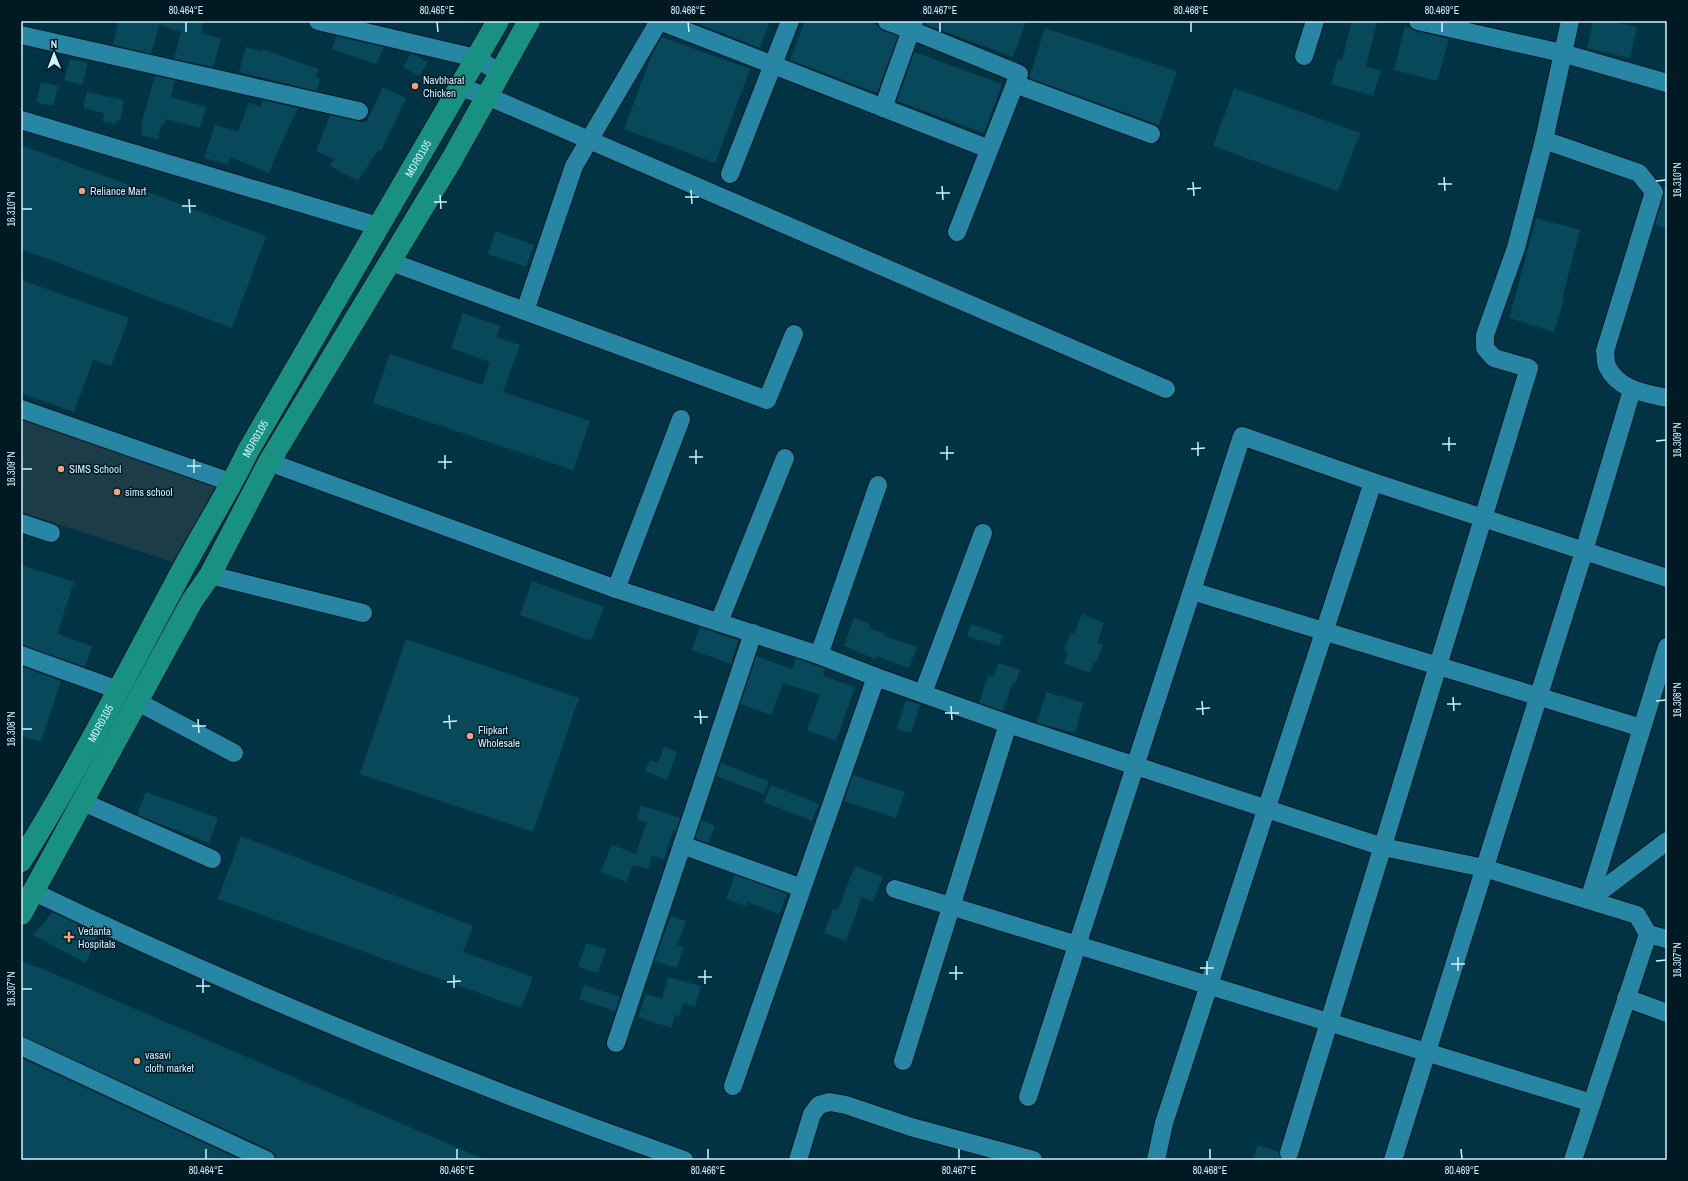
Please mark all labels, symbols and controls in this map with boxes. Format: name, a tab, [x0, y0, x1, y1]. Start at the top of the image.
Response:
text: 80.464°E	[169, 4, 203, 17]
text: 80.465°E	[420, 4, 454, 17]
text: 80.466°E	[671, 4, 705, 17]
text: 80.467°E	[923, 4, 957, 17]
text: 80.468°E	[1174, 4, 1208, 17]
text: 80.469°E	[1425, 4, 1459, 17]
north arrow	[34, 34, 74, 74]
text: N	[50, 37, 57, 51]
place label: Navbharat Chicken	[423, 73, 465, 100]
marker: Navbharat Chicken	[410, 81, 420, 91]
street label: MDR0105	[402, 137, 434, 180]
text: 16.310°N	[1671, 162, 1684, 198]
place label: Reliance Mart	[90, 184, 147, 198]
marker: Reliance Mart	[77, 186, 87, 196]
text: 16.310°N	[5, 191, 18, 227]
street label: MDR0105	[239, 418, 271, 460]
text: 16.309°N	[1671, 422, 1684, 458]
text: 16.309°N	[5, 451, 18, 487]
place label: SIMS School	[69, 462, 121, 476]
marker: SIMS School	[56, 464, 66, 474]
place label: sims school	[125, 485, 173, 499]
marker: sims school	[112, 487, 122, 497]
text: 16.308°N	[1671, 682, 1684, 718]
street label: MDR0105	[85, 702, 116, 744]
text: 16.308°N	[5, 711, 18, 747]
place label: Flipkart Wholesale	[478, 723, 520, 750]
marker: Flipkart Wholesale	[465, 731, 475, 741]
place label: Vedanta Hospitals	[78, 924, 116, 951]
marker: Vedanta Hospitals	[63, 931, 75, 943]
text: 16.307°N	[1671, 942, 1684, 978]
text: 16.307°N	[5, 971, 18, 1007]
place label: vasavi cloth market	[145, 1048, 195, 1075]
marker: vasavi cloth market	[132, 1056, 142, 1066]
text: 80.464°E	[189, 1164, 223, 1177]
text: 80.465°E	[440, 1164, 474, 1177]
text: 80.466°E	[691, 1164, 725, 1177]
text: 80.467°E	[942, 1164, 976, 1177]
text: 80.468°E	[1193, 1164, 1227, 1177]
text: 80.469°E	[1445, 1164, 1479, 1177]

